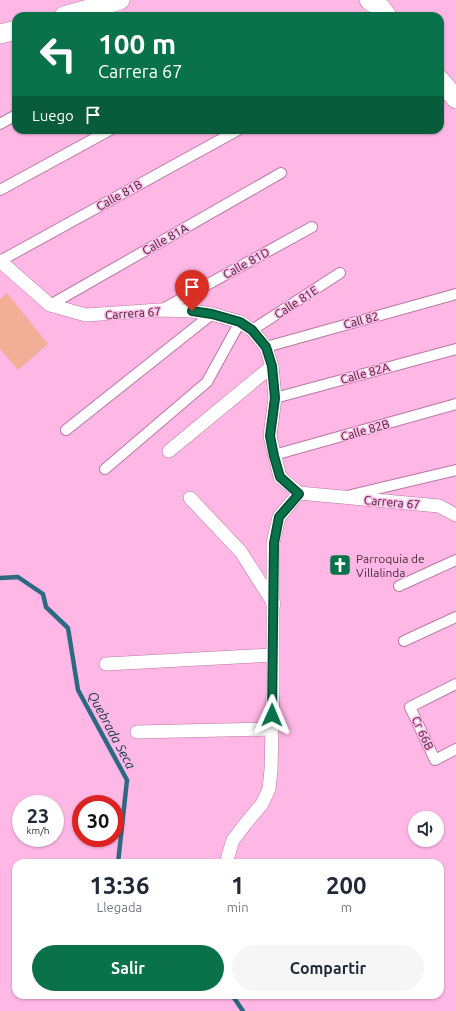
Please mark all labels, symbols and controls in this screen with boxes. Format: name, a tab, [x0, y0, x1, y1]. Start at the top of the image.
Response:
icon: left	[32, 28, 84, 80]
text: 100 m	[98, 28, 176, 59]
text: Carrera 67	[98, 61, 182, 81]
icon: arrive	[82, 104, 104, 126]
text: Luego	[32, 107, 74, 124]
street label: Calle 81B	[94, 177, 144, 213]
street label: Calle 81A	[140, 221, 190, 257]
street label: Calle 81D	[220, 245, 272, 281]
pin	[175, 270, 209, 311]
icon: arrive	[181, 276, 203, 298]
street label: Calle 81E	[272, 283, 321, 321]
street label: Carrera 67	[104, 305, 162, 321]
street label: Call 82	[342, 309, 380, 331]
street label: Calle 82A	[339, 360, 391, 386]
street label: Calle 82B	[339, 417, 391, 443]
street label: Carrera 67	[363, 493, 421, 511]
church icon: Parroquia de Villalinda	[327, 552, 353, 578]
place label: Parroquia de Villalinda	[356, 552, 425, 579]
water label: Quebrada Seca	[85, 689, 138, 772]
position arrow	[251, 694, 293, 736]
street label: Cr 66B	[410, 714, 436, 752]
speed limit sign: 30	[72, 795, 124, 847]
text: 23	[27, 804, 49, 827]
map controls	[408, 811, 444, 847]
button: sound	[408, 811, 444, 847]
text: km/h	[26, 825, 50, 836]
text: 13:36	[89, 872, 149, 899]
text: 1	[231, 872, 244, 899]
text: 200	[326, 872, 367, 899]
text: Llegada	[97, 900, 142, 914]
text: min	[227, 900, 249, 914]
text: m	[341, 900, 352, 914]
button: Salir	[32, 945, 224, 991]
button: Compartir	[232, 945, 424, 991]

